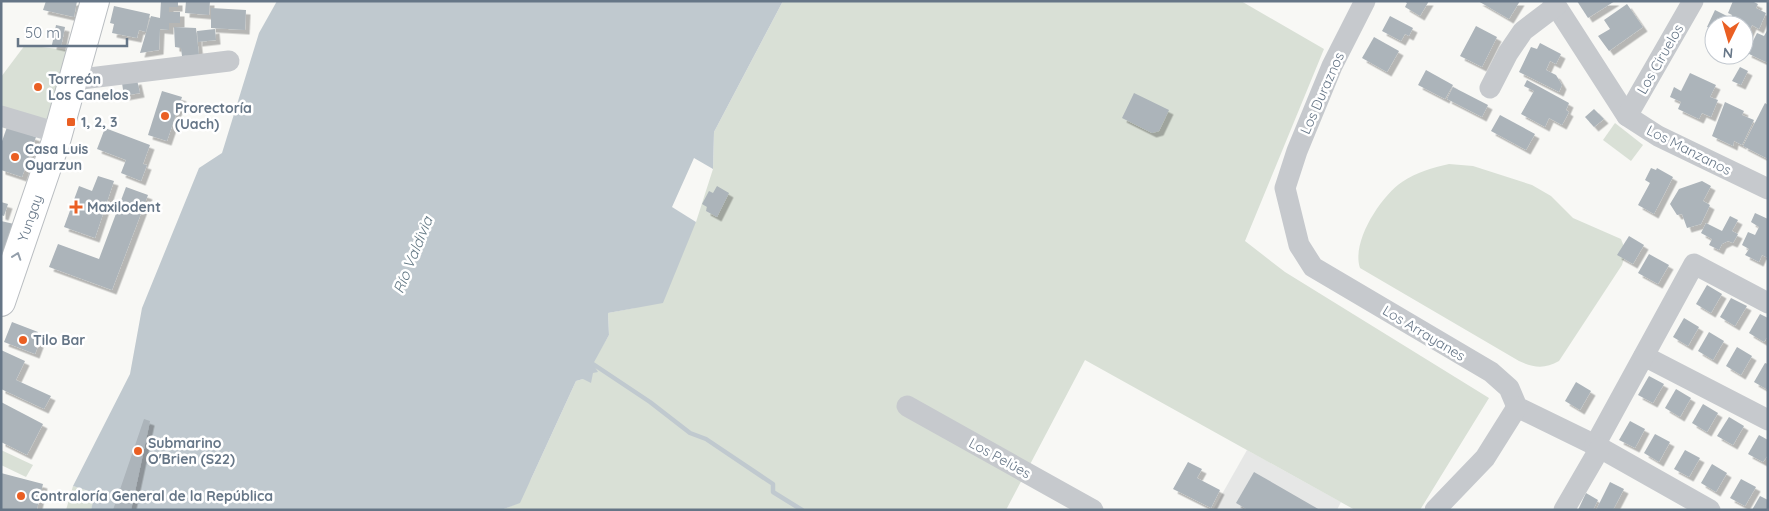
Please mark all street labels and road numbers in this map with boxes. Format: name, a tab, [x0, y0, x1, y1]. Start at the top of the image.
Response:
street label: Los Ciruelos	[1633, 21, 1687, 97]
street label: Los Duraznos	[1296, 49, 1348, 137]
street label: Los Manzanos	[1644, 121, 1734, 179]
street label: Yungay	[14, 192, 46, 244]
street label: Los Arrayanes	[1379, 301, 1469, 365]
street label: Los Pelúes	[966, 434, 1034, 482]

